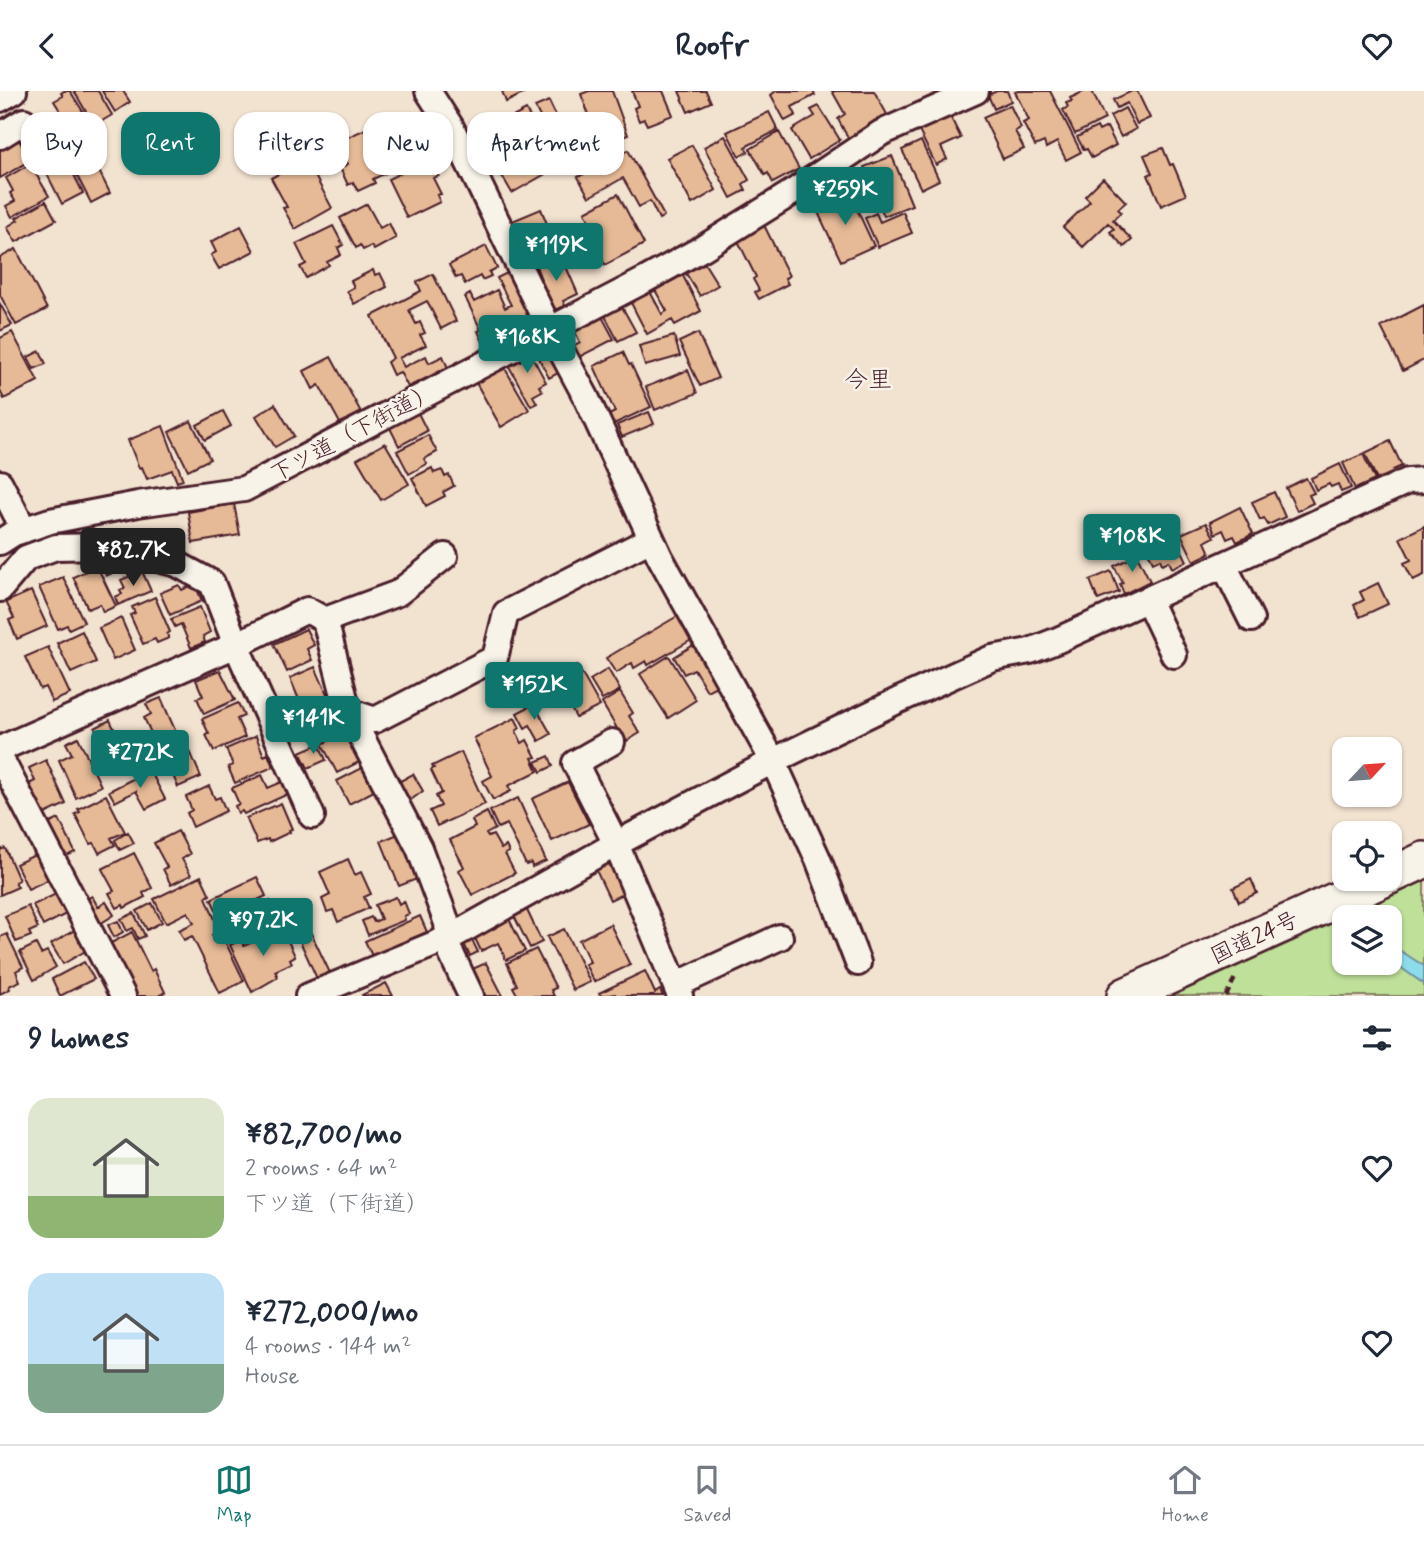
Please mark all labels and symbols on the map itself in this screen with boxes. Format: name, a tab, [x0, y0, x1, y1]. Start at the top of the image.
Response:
pin: ¥259K	[796, 167, 894, 227]
pin: ¥119K	[507, 223, 605, 283]
pin: ¥168K	[478, 315, 576, 375]
district label: 今里	[844, 365, 892, 396]
street label: 下ツ道（下街道）	[266, 377, 442, 490]
pin: ¥108K	[1083, 515, 1181, 574]
pin: ¥82.7K	[76, 529, 190, 588]
pin: ¥152K	[485, 663, 583, 722]
pin: ¥141K	[264, 697, 362, 756]
pin: ¥272K	[91, 731, 189, 790]
north arrow	[1332, 737, 1402, 807]
pin: ¥97.2K	[206, 899, 320, 958]
street label: 国道24号	[1206, 905, 1304, 972]

